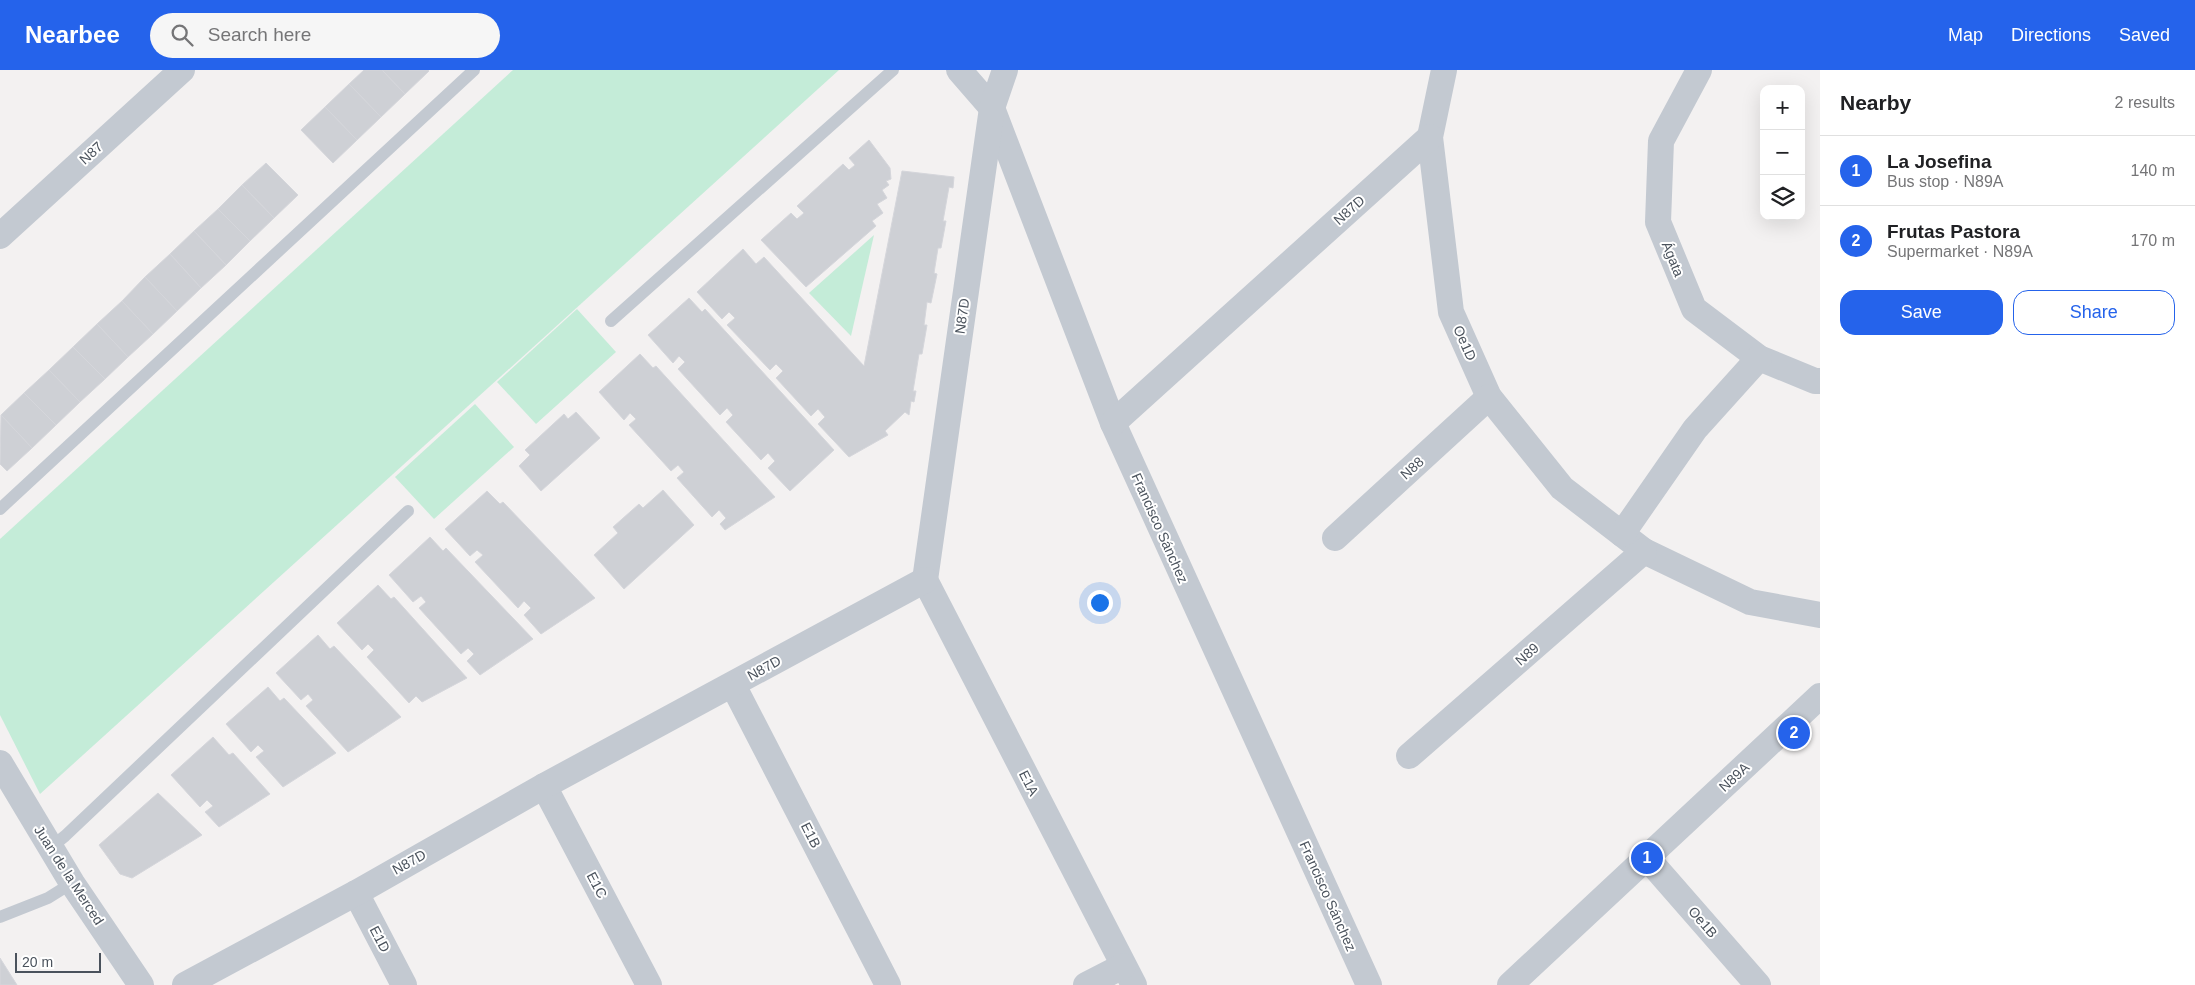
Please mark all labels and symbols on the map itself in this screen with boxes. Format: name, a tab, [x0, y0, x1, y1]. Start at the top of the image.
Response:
street label: N87	[76, 138, 106, 168]
street label: N87D	[1330, 192, 1368, 228]
street label: Ágata	[1659, 239, 1687, 279]
street label: N87D	[952, 297, 972, 335]
street label: Oe1D	[1450, 323, 1480, 363]
street label: N88	[1397, 453, 1427, 483]
street label: Francisco Sánchez	[1128, 470, 1192, 586]
your location	[1087, 590, 1113, 616]
street label: N89	[1512, 639, 1542, 668]
street label: N87D	[744, 652, 784, 684]
pin: 2	[1778, 714, 1810, 752]
street label: N89A	[1716, 759, 1753, 795]
street label: E1A	[1016, 768, 1042, 799]
street label: E1B	[798, 820, 824, 850]
street label: Juan de la Merced	[31, 822, 107, 928]
street label: Francisco Sánchez	[1296, 838, 1360, 954]
pin: 1	[1631, 839, 1663, 877]
street label: N87D	[389, 846, 429, 878]
street label: E1C	[584, 869, 610, 901]
street label: Oe1B	[1685, 903, 1721, 941]
street label: E1D	[367, 923, 393, 955]
scale bar	[15, 950, 101, 973]

